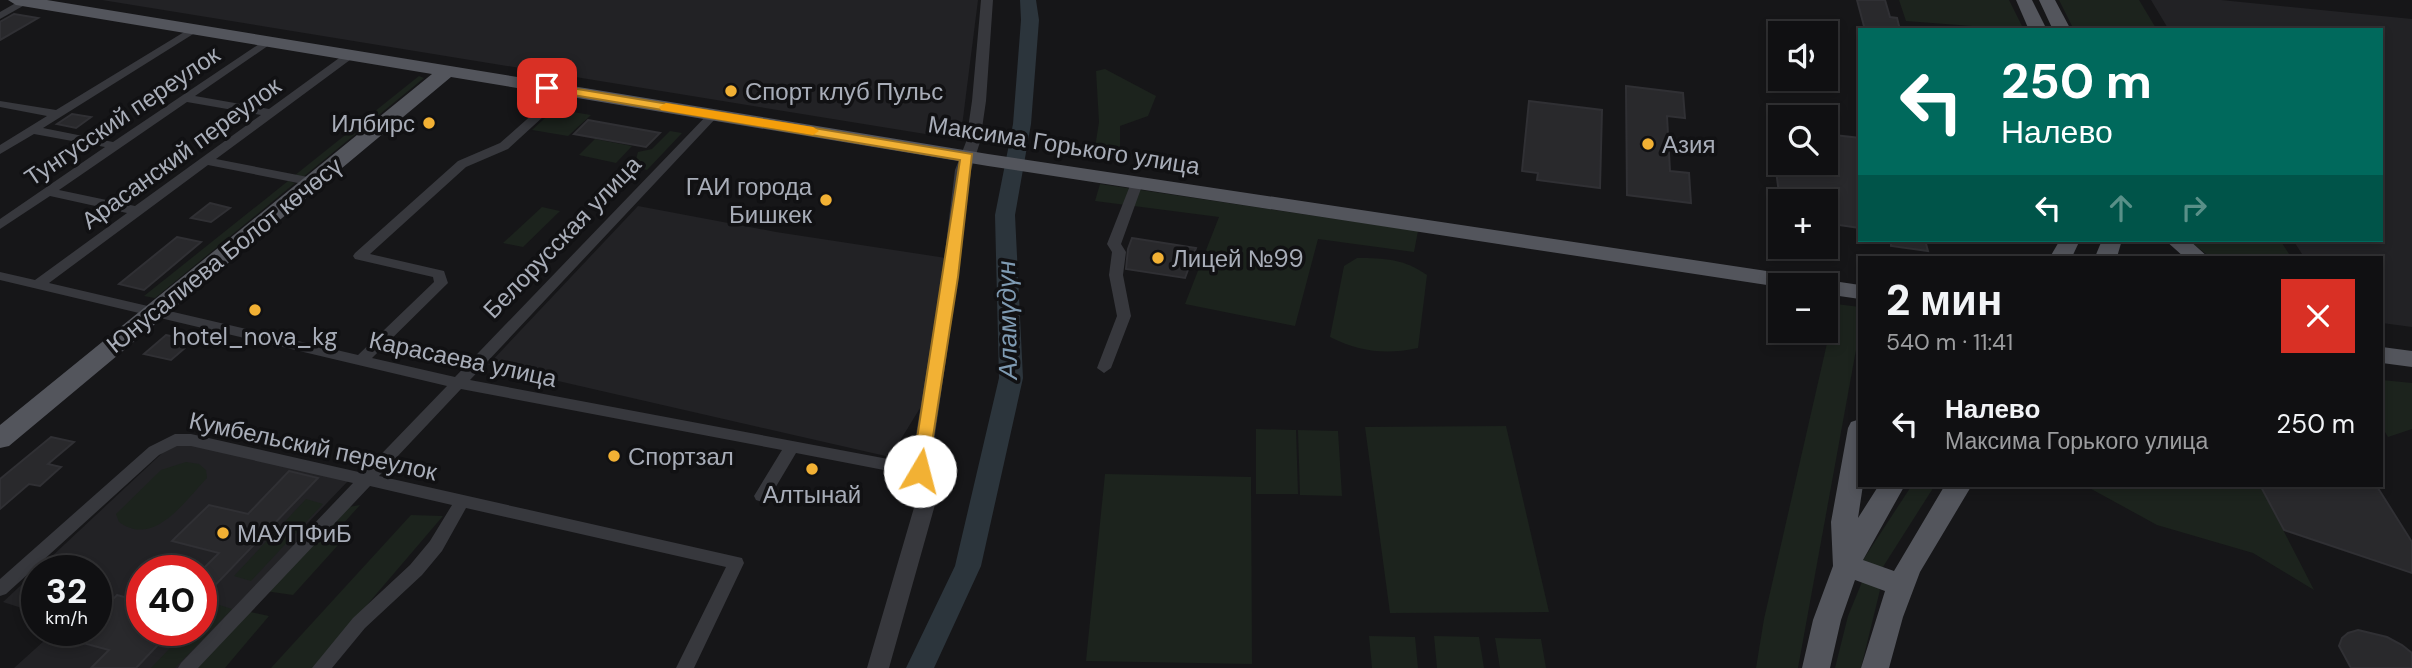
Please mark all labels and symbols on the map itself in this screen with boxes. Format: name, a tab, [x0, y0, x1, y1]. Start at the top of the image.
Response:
street label: Тунгусский переулок	[18, 39, 226, 193]
pin	[517, 58, 577, 118]
street label: Арасанский переулок	[75, 70, 287, 236]
place label: Спорт клуб Пульс	[745, 76, 943, 107]
marker: Спорт клуб Пульс	[723, 83, 739, 99]
place label: Илбирс	[331, 108, 415, 139]
street label: Максима Горького улица	[926, 108, 1203, 182]
marker: Илбирс	[421, 115, 437, 131]
place label: Азия	[1662, 129, 1715, 160]
marker: Азия	[1640, 136, 1656, 152]
street label: Белорусская улица	[476, 149, 648, 325]
street label: Юнусалиева Болот көчөсү	[100, 150, 348, 360]
place label: ГАИ города Бишкек	[686, 171, 813, 230]
marker: ГАИ города Бишкек	[818, 192, 834, 208]
place label: Лицей №99	[1172, 243, 1304, 274]
marker: Лицей №99	[1150, 250, 1166, 266]
water label: Аламүдүн	[989, 260, 1025, 382]
marker: hotel_nova_kg	[247, 302, 263, 318]
place label: hotel_nova_kg	[172, 321, 338, 352]
street label: Карасаева улица	[366, 324, 560, 394]
street label: Кумбельский переулок	[186, 405, 440, 488]
position arrow	[883, 434, 957, 508]
place label: Спортзал	[628, 441, 734, 472]
marker: Спортзал	[606, 448, 622, 464]
marker: Алтынай	[804, 461, 820, 477]
place label: Алтынай	[763, 479, 861, 510]
place label: МАУПФиБ	[237, 518, 352, 549]
marker: МАУПФиБ	[215, 525, 231, 541]
speed limit sign: 40	[126, 555, 217, 646]

